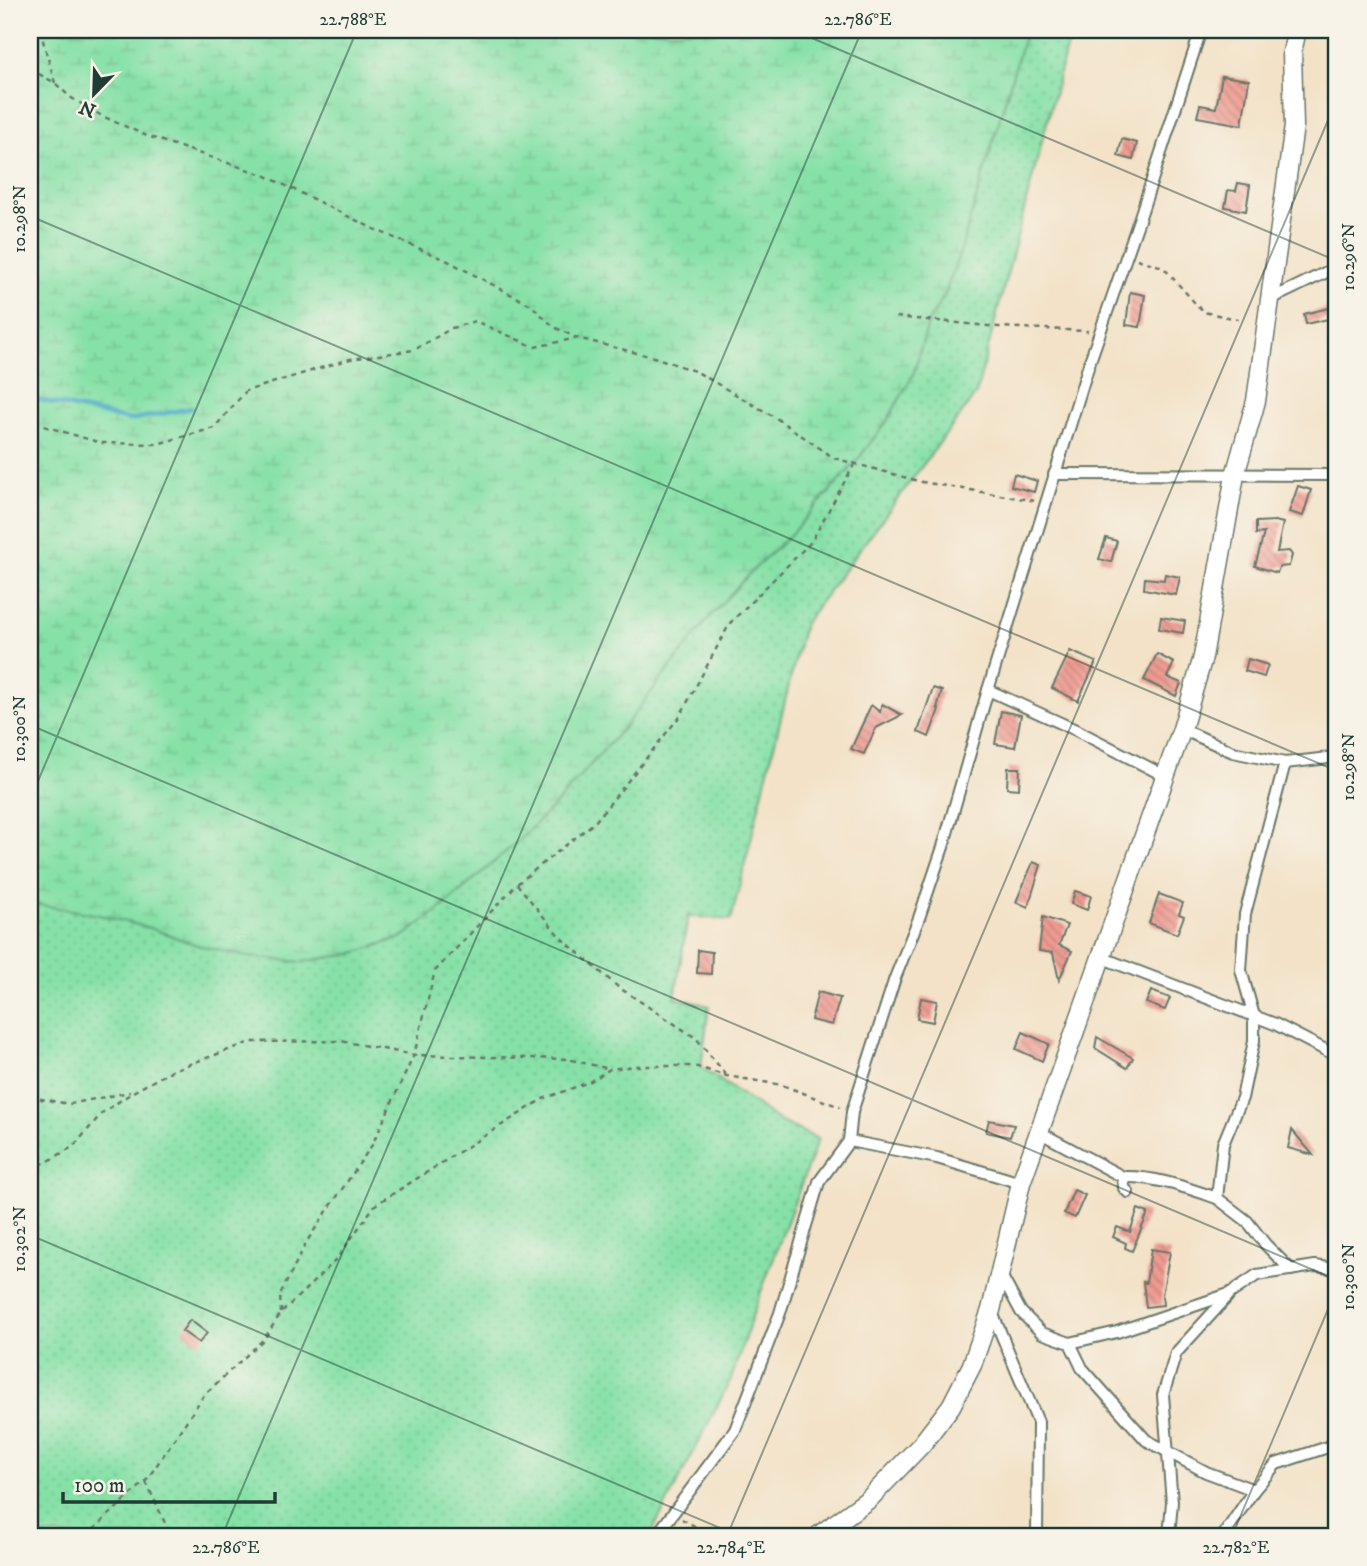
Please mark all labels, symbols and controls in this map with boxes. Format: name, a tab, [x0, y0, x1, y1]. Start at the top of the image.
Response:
text: 22.788°E	[319, 9, 387, 31]
text: 22.786°E	[824, 9, 892, 31]
north arrow	[60, 60, 130, 130]
text: N	[76, 94, 100, 122]
text: 10.298°N	[9, 185, 31, 253]
text: 10.296°N	[1338, 223, 1360, 291]
text: 10.300°N	[9, 695, 31, 763]
text: 10.298°N	[1338, 733, 1360, 801]
text: 10.302°N	[9, 1206, 31, 1272]
text: 10.300°N	[1338, 1243, 1360, 1311]
scale bar	[63, 1461, 275, 1505]
text: 100 m	[74, 1473, 125, 1499]
text: 22.786°E	[192, 1537, 260, 1559]
text: 22.784°E	[697, 1537, 766, 1559]
text: 22.782°E	[1203, 1537, 1270, 1559]

